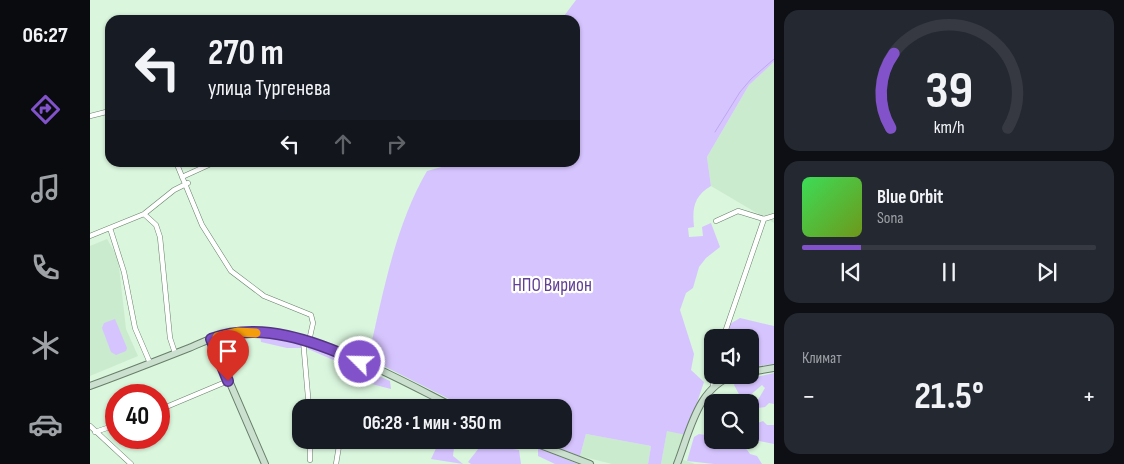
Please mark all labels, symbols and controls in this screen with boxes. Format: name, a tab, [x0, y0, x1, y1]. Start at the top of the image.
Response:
text: 06:27	[23, 22, 67, 49]
text: 270 m	[208, 32, 284, 75]
icon: left	[125, 35, 190, 100]
text: 39	[925, 60, 973, 123]
text: улица Тургенева	[208, 75, 331, 102]
icon: directions	[28, 92, 63, 127]
text: km/h	[934, 117, 964, 138]
icon: left	[276, 130, 304, 158]
icon: ahead	[329, 130, 357, 158]
icon: right	[382, 130, 410, 158]
icon: music	[28, 171, 63, 206]
text: Blue Orbit	[877, 186, 943, 209]
text: Sona	[877, 209, 904, 228]
icon: phone	[28, 250, 63, 285]
icon: previous	[837, 258, 865, 286]
icon: pause	[935, 258, 963, 286]
icon: next	[1033, 258, 1061, 286]
park label: НПО Вирион	[512, 274, 592, 297]
icon: climate	[28, 328, 63, 363]
map controls	[704, 329, 759, 449]
button: sound	[704, 329, 759, 384]
pin	[207, 330, 249, 381]
position arrow	[333, 335, 385, 387]
icon: arrive	[214, 337, 242, 365]
text: Климат	[802, 349, 842, 368]
text: 21.5°	[914, 374, 984, 419]
text: −	[802, 380, 816, 413]
text: +	[1082, 380, 1096, 413]
speed limit sign: 40	[105, 384, 170, 449]
button: search	[704, 394, 759, 449]
icon: car	[28, 407, 63, 442]
text: 06:28 · 1 мин · 350 m	[363, 412, 501, 435]

